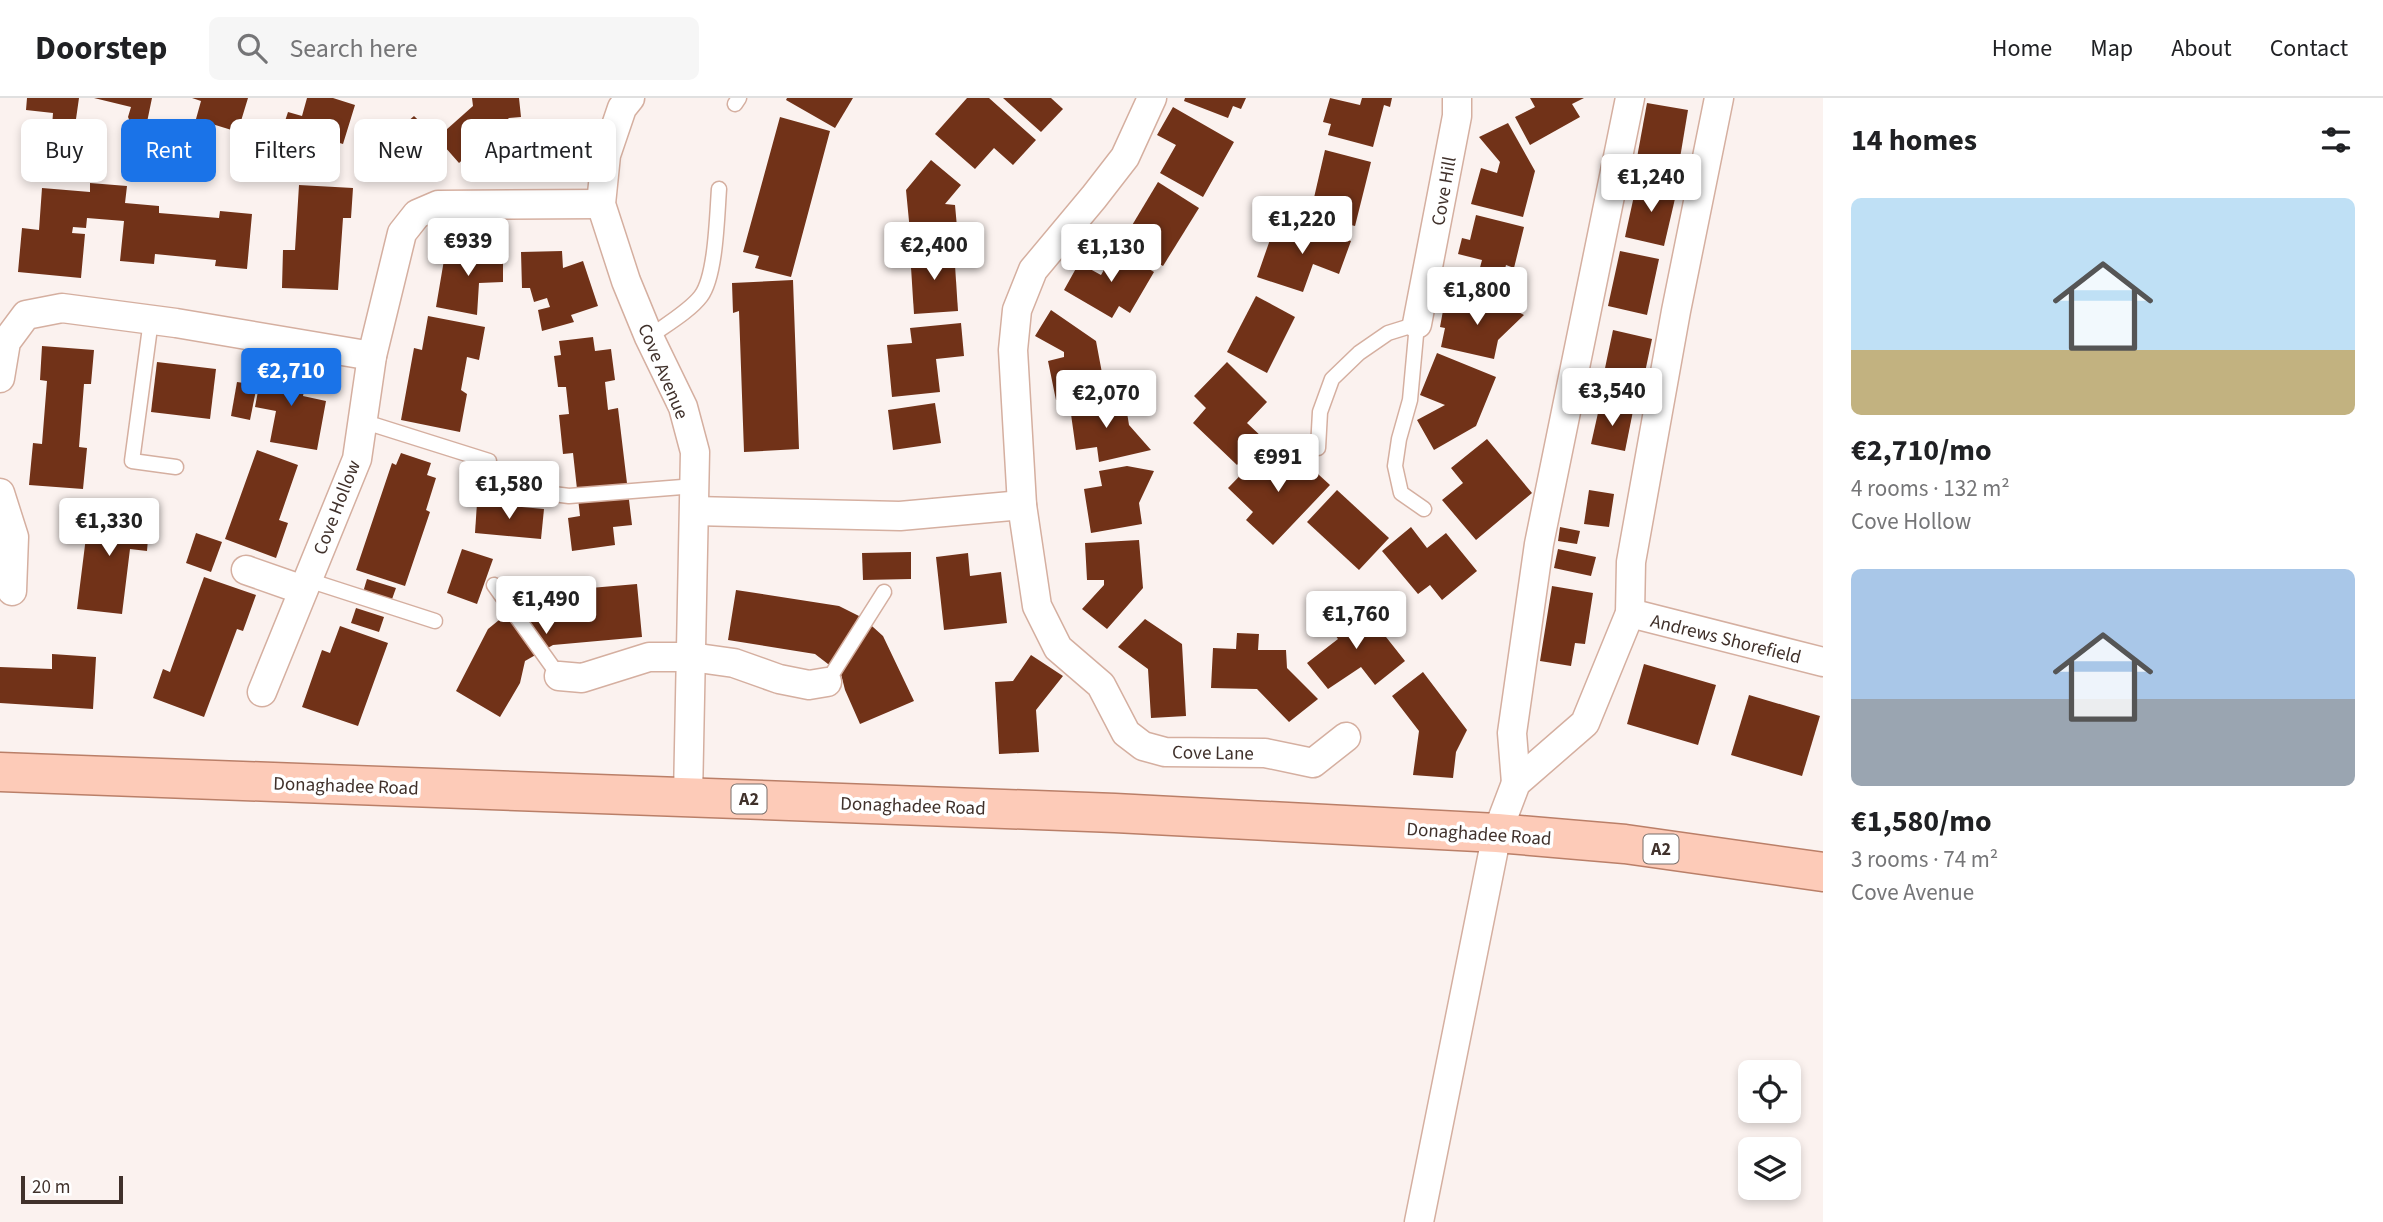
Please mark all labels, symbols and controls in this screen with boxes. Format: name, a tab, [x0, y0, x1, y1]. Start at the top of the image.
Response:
search box	[209, 17, 699, 80]
text: Doorstep	[35, 25, 167, 72]
icon: search	[233, 29, 271, 67]
text: Search here	[289, 30, 418, 67]
text: Home	[1992, 31, 2052, 66]
text: Map	[2090, 31, 2133, 66]
text: About	[2171, 31, 2232, 66]
text: Contact	[2270, 31, 2348, 66]
chip: Buy	[21, 119, 107, 182]
chip: Rent	[121, 119, 216, 182]
chip: Filters	[230, 119, 340, 182]
chip: New	[354, 119, 447, 182]
chip: Apartment	[461, 119, 616, 182]
text: 14 homes	[1851, 119, 1977, 162]
icon: filters	[2317, 121, 2355, 159]
street label: Cove Hill	[1425, 154, 1464, 228]
pin: €1,240	[1594, 155, 1708, 214]
text: €1,240	[1617, 160, 1685, 193]
pin: €1,220	[1245, 197, 1359, 256]
text: €1,220	[1268, 202, 1336, 235]
pin: €939	[427, 218, 509, 278]
pin: €2,400	[877, 222, 991, 282]
text: €939	[444, 224, 492, 257]
pin: €1,130	[1054, 225, 1168, 284]
text: €2,400	[900, 228, 968, 261]
text: €1,130	[1077, 230, 1145, 263]
icon: home	[2040, 243, 2166, 369]
pin: €1,800	[1420, 268, 1534, 327]
text: €1,800	[1443, 273, 1511, 306]
street label: Cove Avenue	[630, 320, 695, 424]
pin: €2,710	[234, 348, 348, 408]
text: €2,710	[257, 354, 325, 387]
pin: €3,540	[1555, 368, 1669, 428]
pin: €2,070	[1049, 370, 1163, 430]
text: €3,540	[1578, 374, 1646, 407]
text: €2,070	[1072, 376, 1140, 409]
text: €2,710/mo	[1851, 429, 1992, 472]
pin: €991	[1237, 434, 1319, 494]
text: €991	[1254, 440, 1302, 473]
street label: Cove Hollow	[307, 456, 368, 559]
pin: €1,580	[452, 462, 566, 521]
text: €1,580	[475, 467, 543, 500]
text: 4 rooms · 132 m²	[1851, 472, 2010, 505]
pin: €1,330	[52, 498, 166, 558]
text: €1,330	[75, 504, 143, 537]
text: Cove Hollow	[1851, 505, 1971, 538]
pin: €1,490	[489, 576, 603, 636]
text: €1,490	[512, 582, 580, 615]
pin: €1,760	[1299, 592, 1413, 651]
text: €1,760	[1322, 597, 1390, 630]
street label: Andrews Shorefield	[1648, 608, 1804, 671]
icon: home	[2040, 614, 2166, 740]
street label: Cove Lane	[1172, 739, 1254, 768]
street label: Donaghadee Road	[273, 770, 419, 803]
road number: A2	[732, 784, 766, 814]
street label: Donaghadee Road	[840, 790, 986, 823]
text: €1,580/mo	[1851, 800, 1992, 843]
street label: Donaghadee Road	[1405, 816, 1552, 853]
road number: A2	[1644, 834, 1678, 864]
text: 3 rooms · 74 m²	[1851, 843, 1998, 876]
text: Cove Avenue	[1851, 876, 1974, 909]
map controls	[1738, 1060, 1801, 1200]
button: locate	[1738, 1060, 1801, 1123]
button: layers	[1738, 1137, 1801, 1200]
scale bar	[21, 1173, 122, 1205]
text: 20 m	[32, 1174, 70, 1201]

